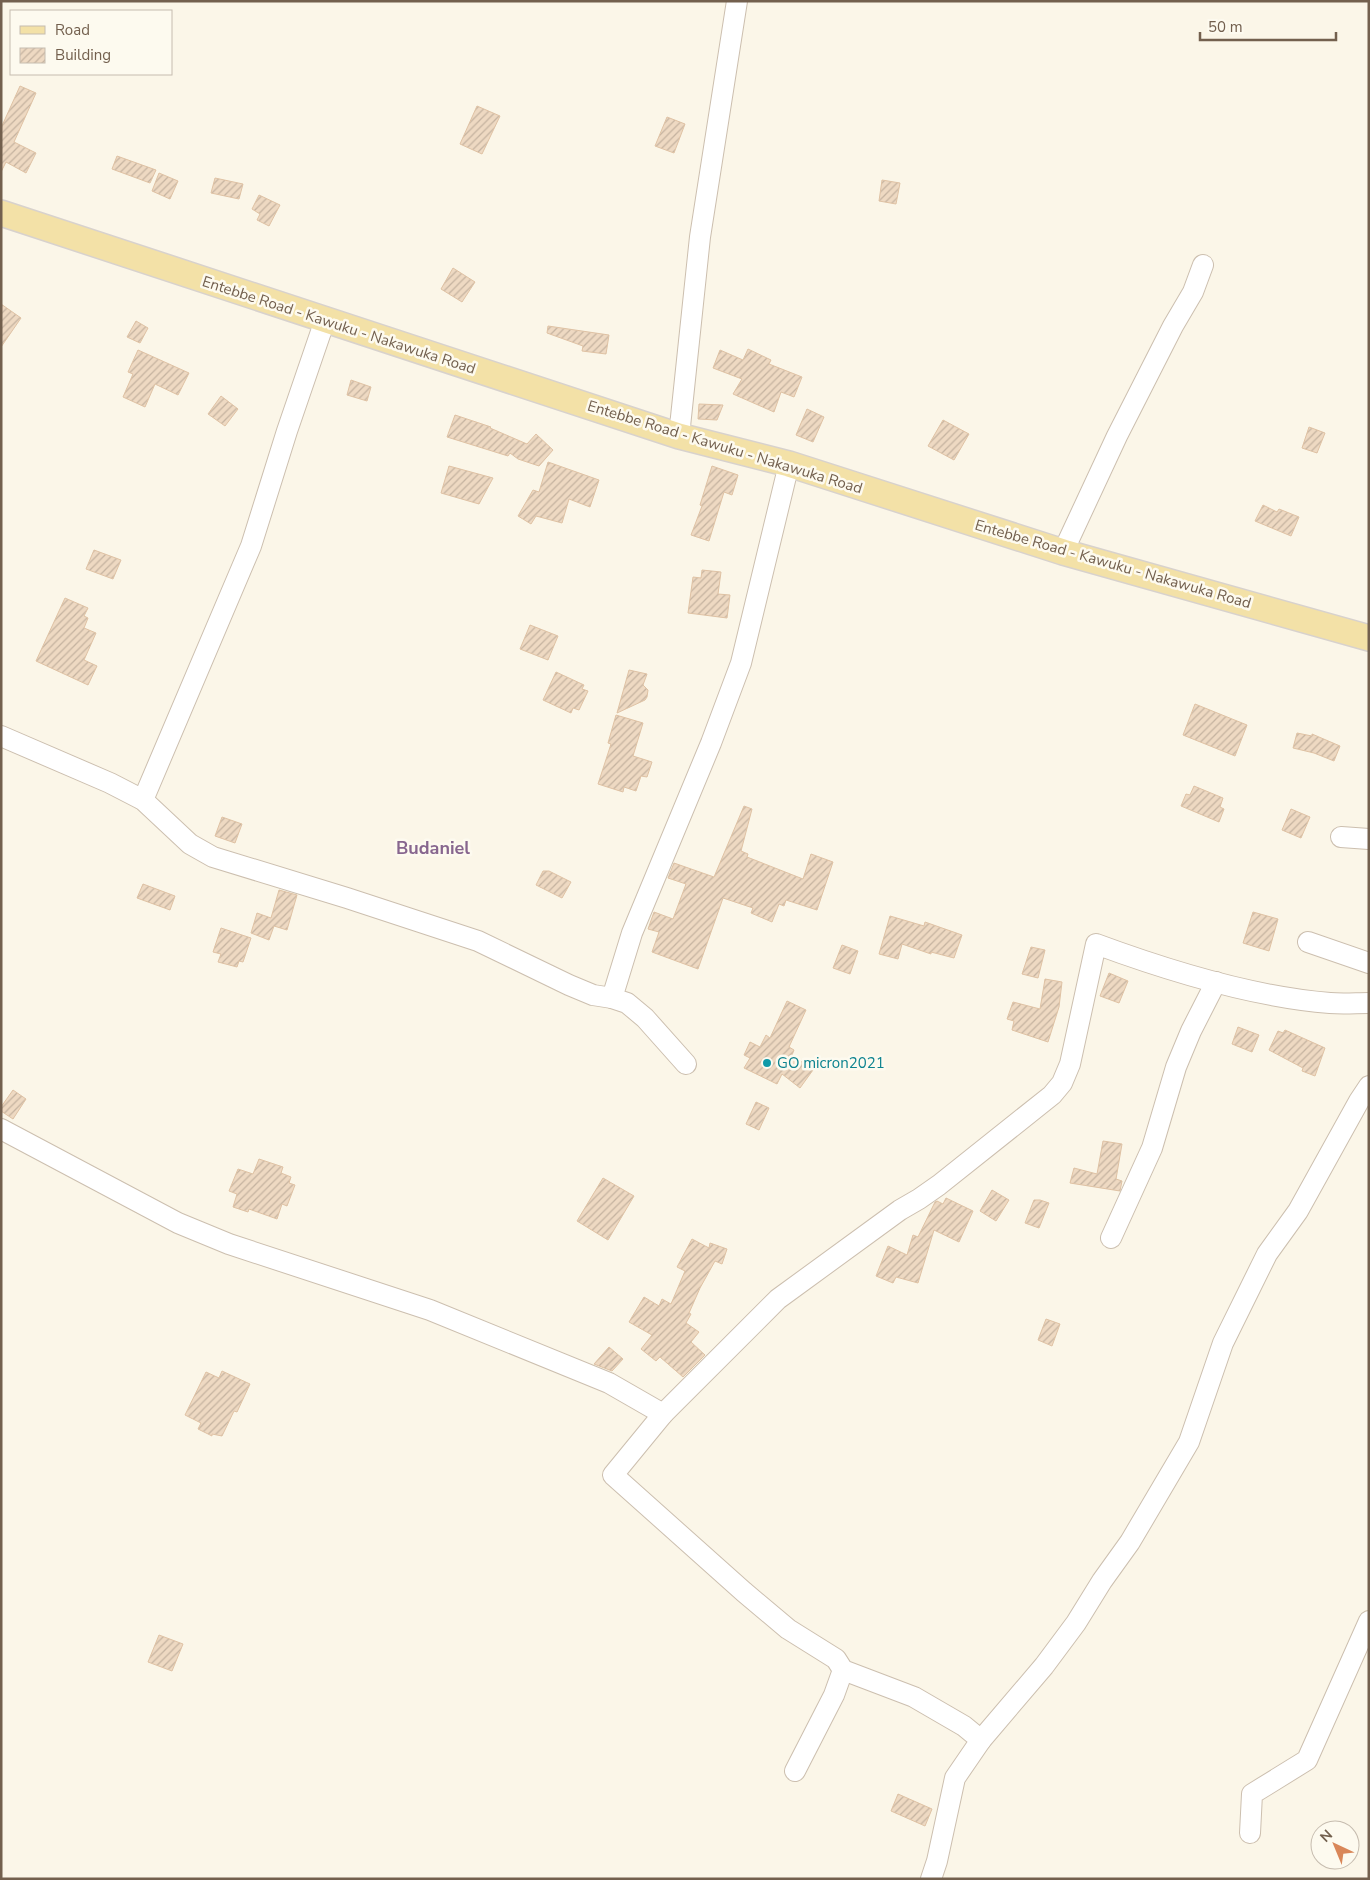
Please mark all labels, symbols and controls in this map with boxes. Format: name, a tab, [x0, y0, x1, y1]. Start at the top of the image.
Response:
legend	[10, 10, 172, 75]
scale bar	[1200, 10, 1336, 42]
text: 50 m	[1208, 17, 1243, 37]
text: Road	[55, 20, 90, 40]
text: Building	[55, 45, 111, 65]
street label: Entebbe Road - Kawuku - Nakawuka Road	[200, 271, 478, 379]
street label: Entebbe Road - Kawuku - Nakawuka Road	[585, 396, 865, 498]
street label: Entebbe Road - Kawuku - Nakawuka Road	[973, 515, 1253, 613]
district label: Budaniel	[396, 836, 470, 860]
place label: GO micron2021	[777, 1053, 885, 1073]
marker: GO micron2021	[761, 1057, 773, 1069]
north arrow	[1310, 1820, 1360, 1870]
text: N	[1316, 1826, 1337, 1846]

